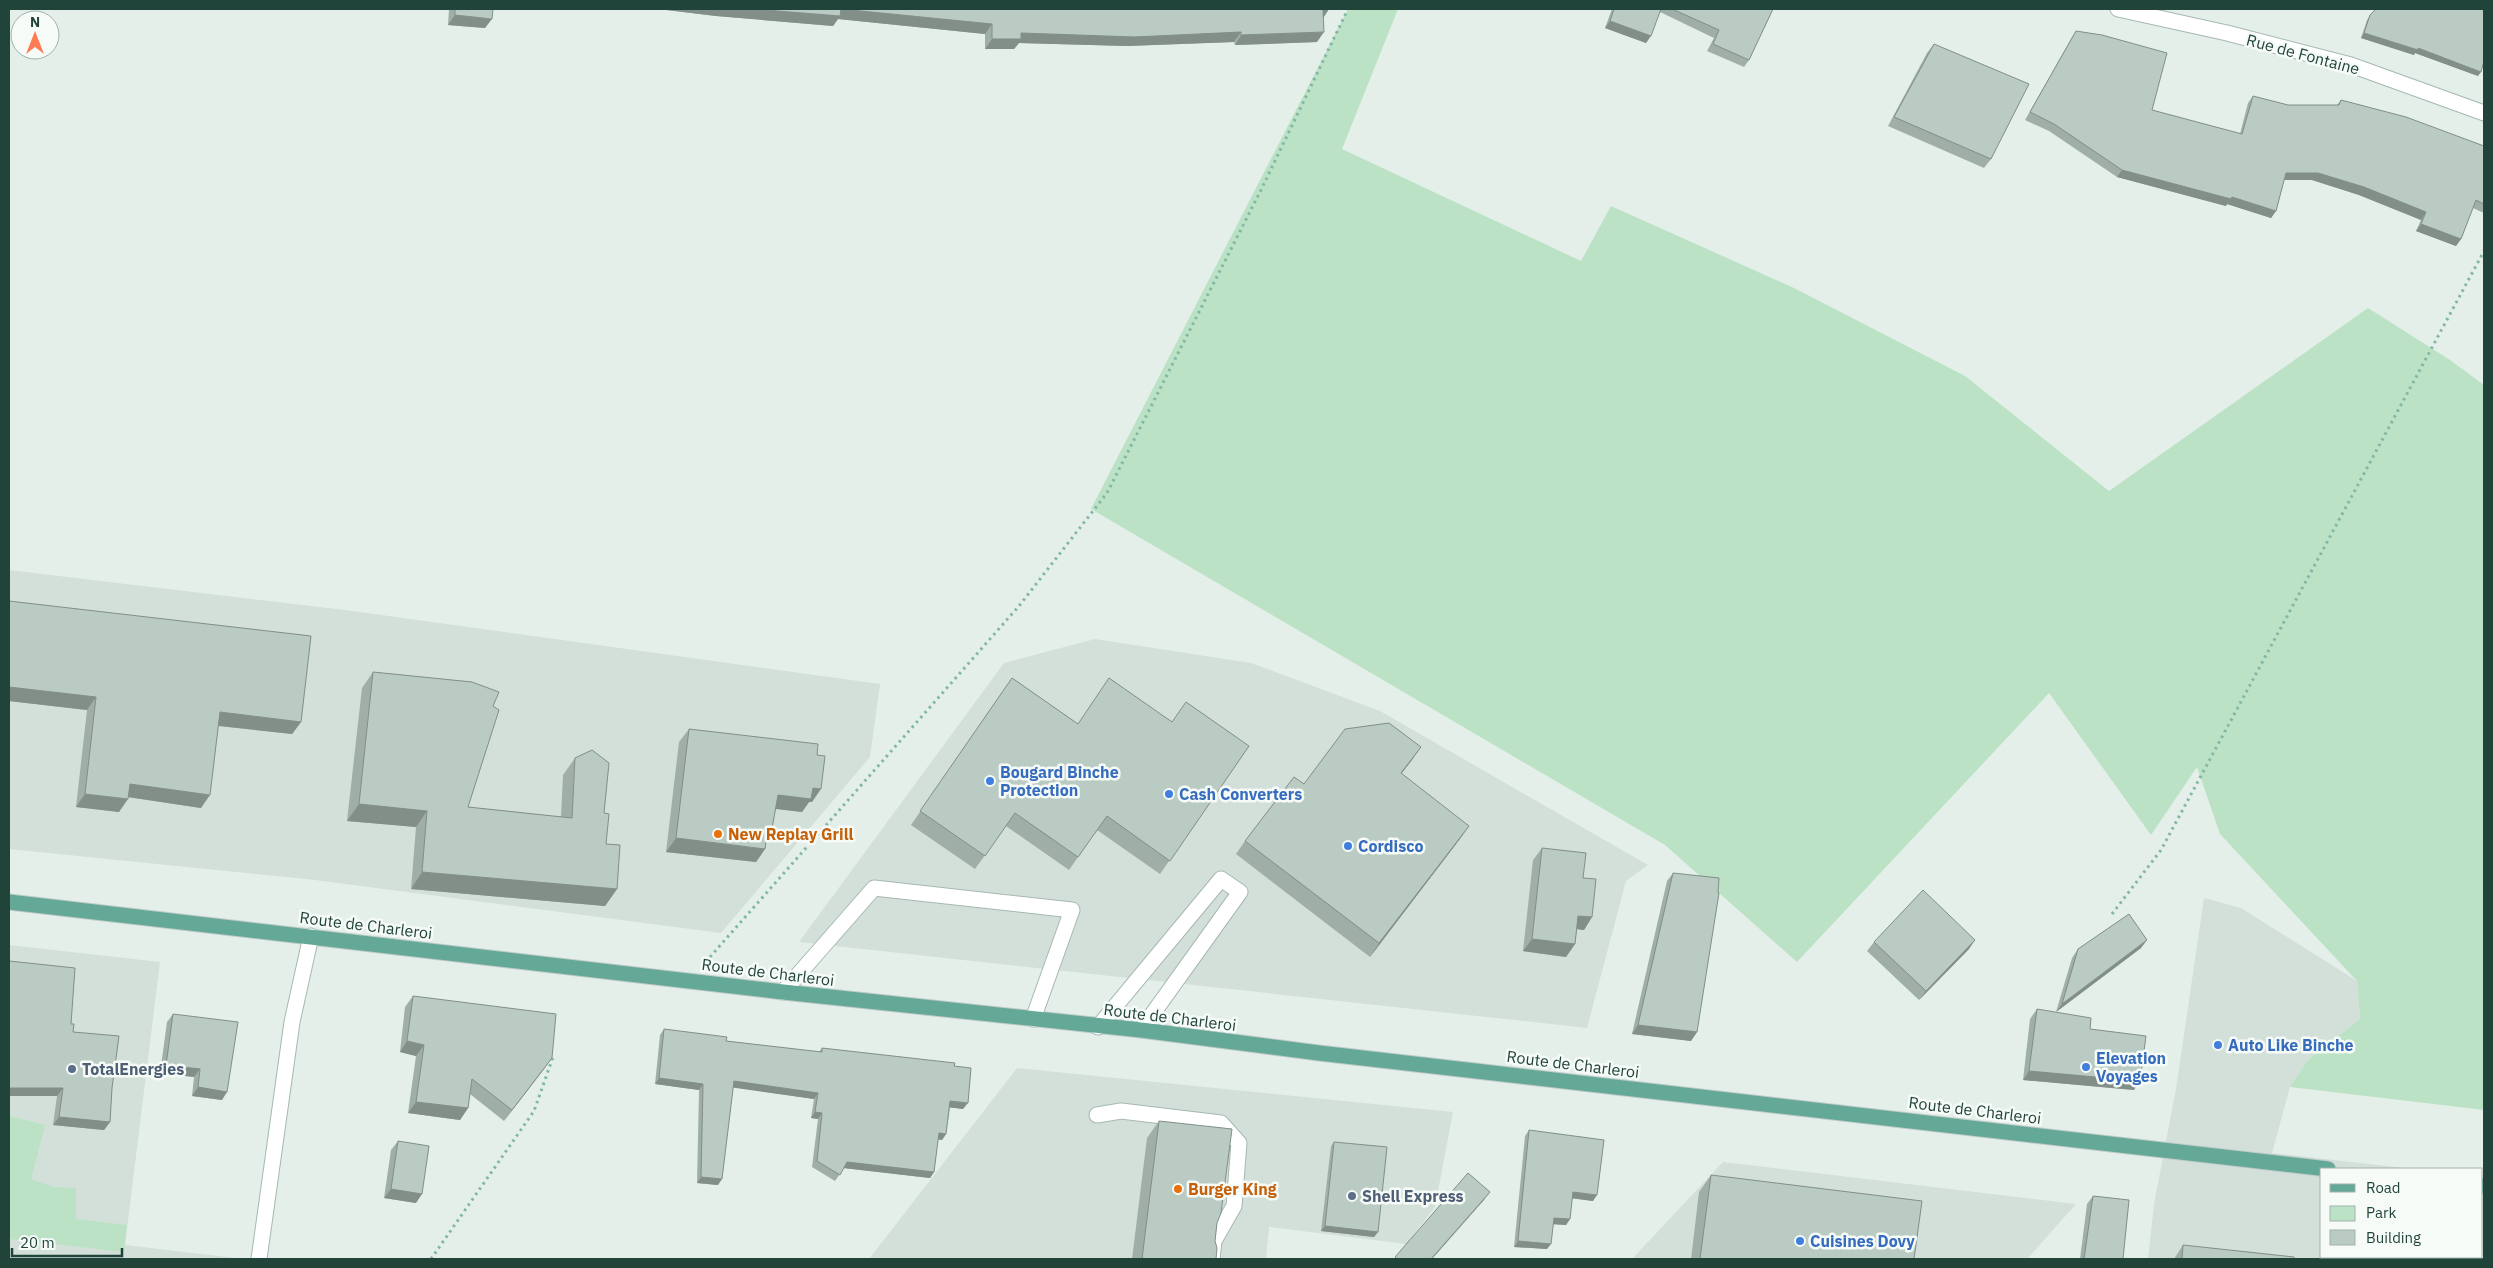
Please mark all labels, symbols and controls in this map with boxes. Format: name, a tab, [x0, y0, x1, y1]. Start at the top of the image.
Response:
north arrow	[10, 10, 60, 60]
text: N	[30, 13, 40, 31]
street label: Rue de Fontaine	[2244, 29, 2362, 79]
place label: Bougard Binche Protection	[1000, 762, 1119, 800]
marker: Bougard Binche Protection	[984, 775, 996, 787]
place label: Cash Converters	[1179, 784, 1302, 804]
marker: Cash Converters	[1163, 788, 1175, 800]
place label: New Replay Grill	[728, 824, 853, 844]
marker: New Replay Grill	[712, 828, 724, 840]
place label: Cordisco	[1358, 836, 1423, 856]
marker: Cordisco	[1342, 840, 1354, 852]
street label: Route de Charleroi	[299, 907, 433, 943]
street label: Route de Charleroi	[701, 954, 835, 990]
street label: Route de Charleroi	[1103, 999, 1237, 1035]
place label: Auto Like Binche	[2228, 1035, 2354, 1055]
marker: Auto Like Binche	[2212, 1039, 2224, 1051]
street label: Route de Charleroi	[1506, 1046, 1640, 1082]
place label: Elevation Voyages	[2096, 1048, 2166, 1086]
place label: TotalEnergies	[82, 1059, 184, 1079]
marker: Elevation Voyages	[2080, 1061, 2092, 1073]
marker: TotalEnergies	[66, 1063, 78, 1075]
street label: Route de Charleroi	[1908, 1092, 2042, 1128]
legend	[2320, 1168, 2483, 1258]
text: Road	[2366, 1178, 2401, 1197]
place label: Burger King	[1188, 1179, 1277, 1199]
marker: Burger King	[1172, 1183, 1184, 1195]
place label: Shell Express	[1362, 1186, 1464, 1206]
marker: Shell Express	[1346, 1190, 1358, 1202]
text: Park	[2366, 1203, 2396, 1222]
scale bar	[12, 1226, 122, 1258]
text: Building	[2366, 1228, 2421, 1247]
place label: Cuisines Dovy	[1810, 1231, 1915, 1251]
text: 20 m	[20, 1233, 55, 1252]
marker: Cuisines Dovy	[1794, 1235, 1806, 1247]

